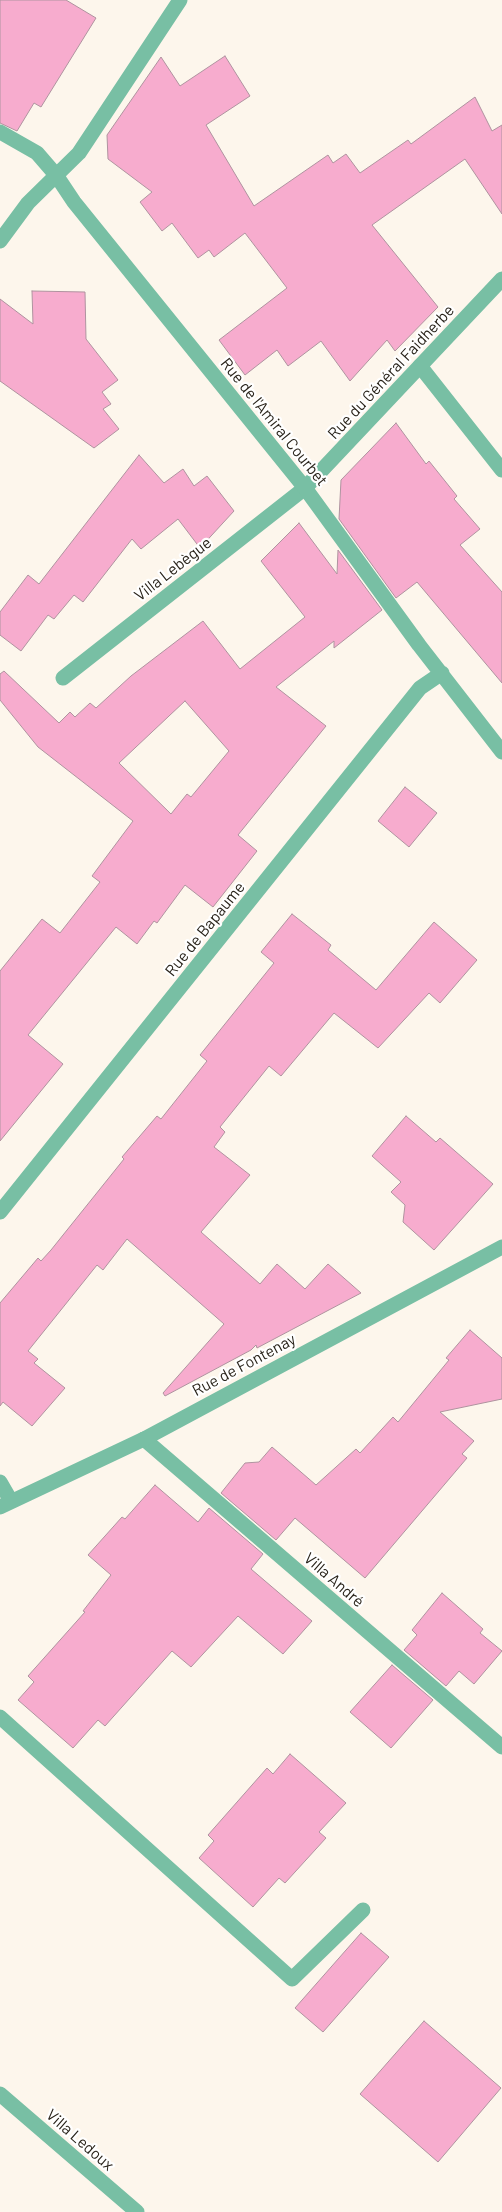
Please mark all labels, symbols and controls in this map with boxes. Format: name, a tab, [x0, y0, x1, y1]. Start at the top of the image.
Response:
street label: Rue du Général Faidherbe	[324, 301, 458, 443]
street label: Rue de l'Amiral Courbet	[217, 354, 331, 490]
street label: Villa Lebègue	[131, 533, 215, 605]
street label: Rue de Bapaume	[161, 878, 249, 980]
street label: Rue de Fontenay	[189, 1330, 299, 1400]
street label: Villa André	[300, 1549, 368, 1611]
street label: Villa Ledoux	[42, 2105, 118, 2175]

